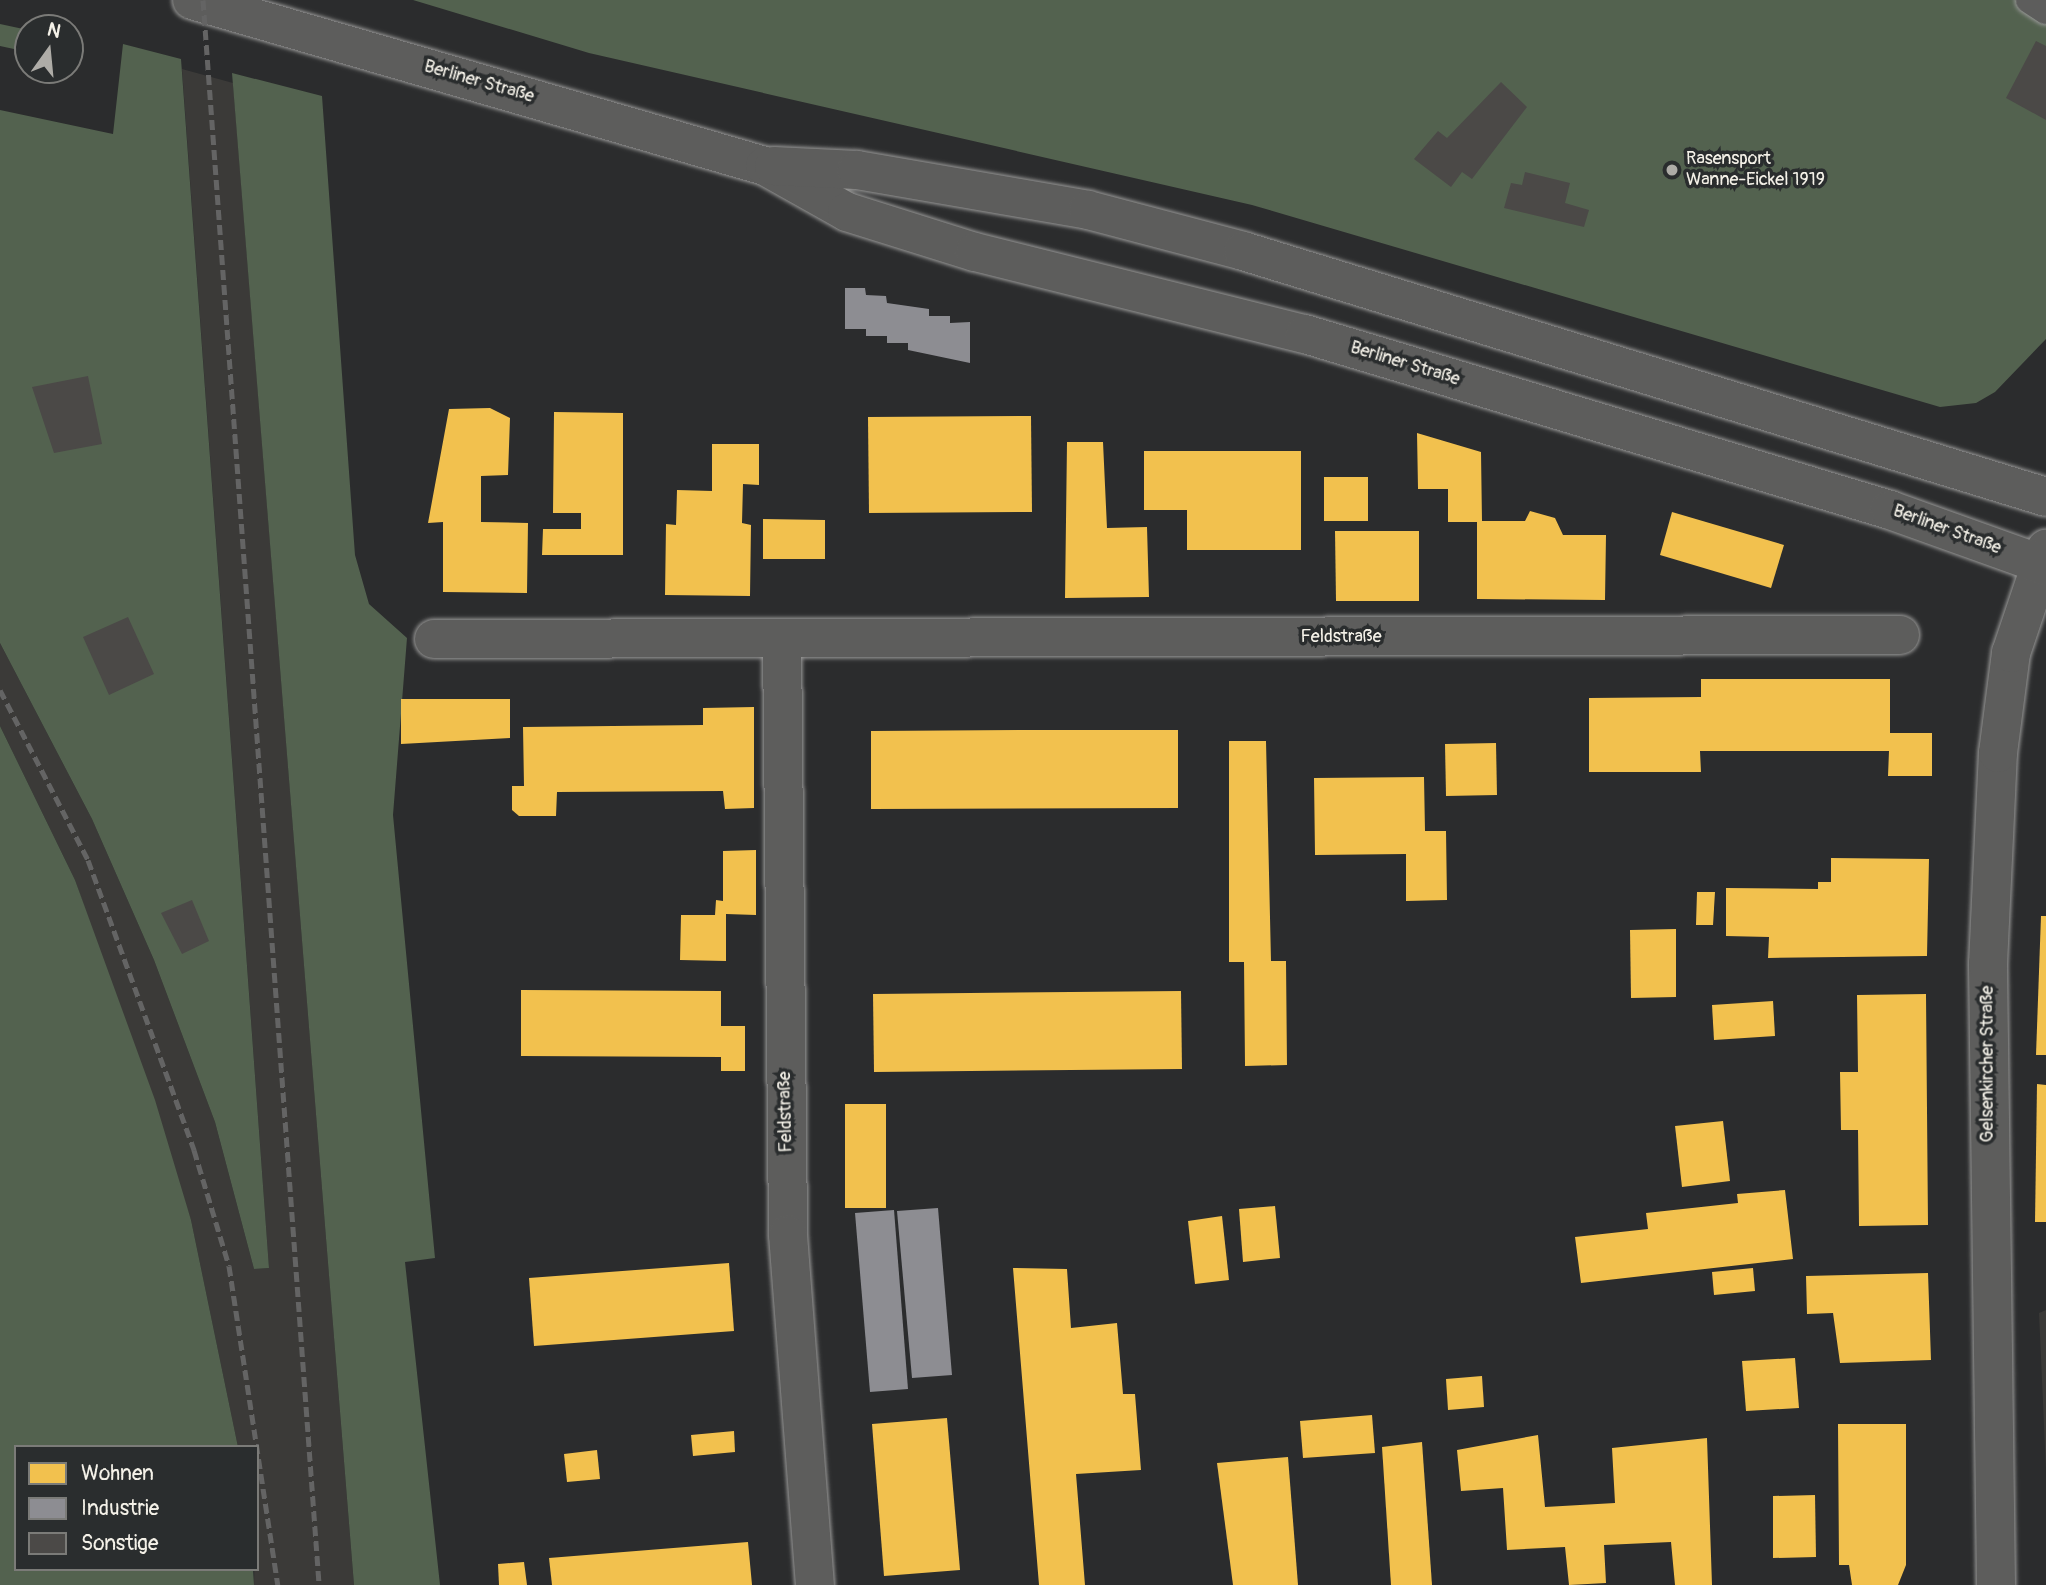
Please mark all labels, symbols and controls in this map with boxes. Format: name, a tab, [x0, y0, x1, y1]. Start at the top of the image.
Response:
north arrow	[14, 14, 84, 84]
text: N	[45, 17, 63, 44]
street label: Berliner Straße	[422, 56, 536, 108]
place label: Rasensport Wanne-Eickel 1919	[1686, 149, 1825, 192]
marker: Rasensport Wanne-Eickel 1919	[1664, 162, 1680, 178]
street label: Berliner Straße	[1348, 337, 1462, 391]
street label: Berliner Straße	[1890, 500, 2004, 560]
street label: Feldstraße	[1300, 626, 1382, 648]
street label: Gelsenkircher Straße	[1977, 986, 1999, 1142]
street label: Feldstraße	[774, 1071, 798, 1153]
legend	[14, 1445, 259, 1571]
text: Wohnen	[81, 1460, 154, 1487]
text: Industrie	[81, 1495, 159, 1522]
text: Sonstige	[81, 1530, 158, 1557]

